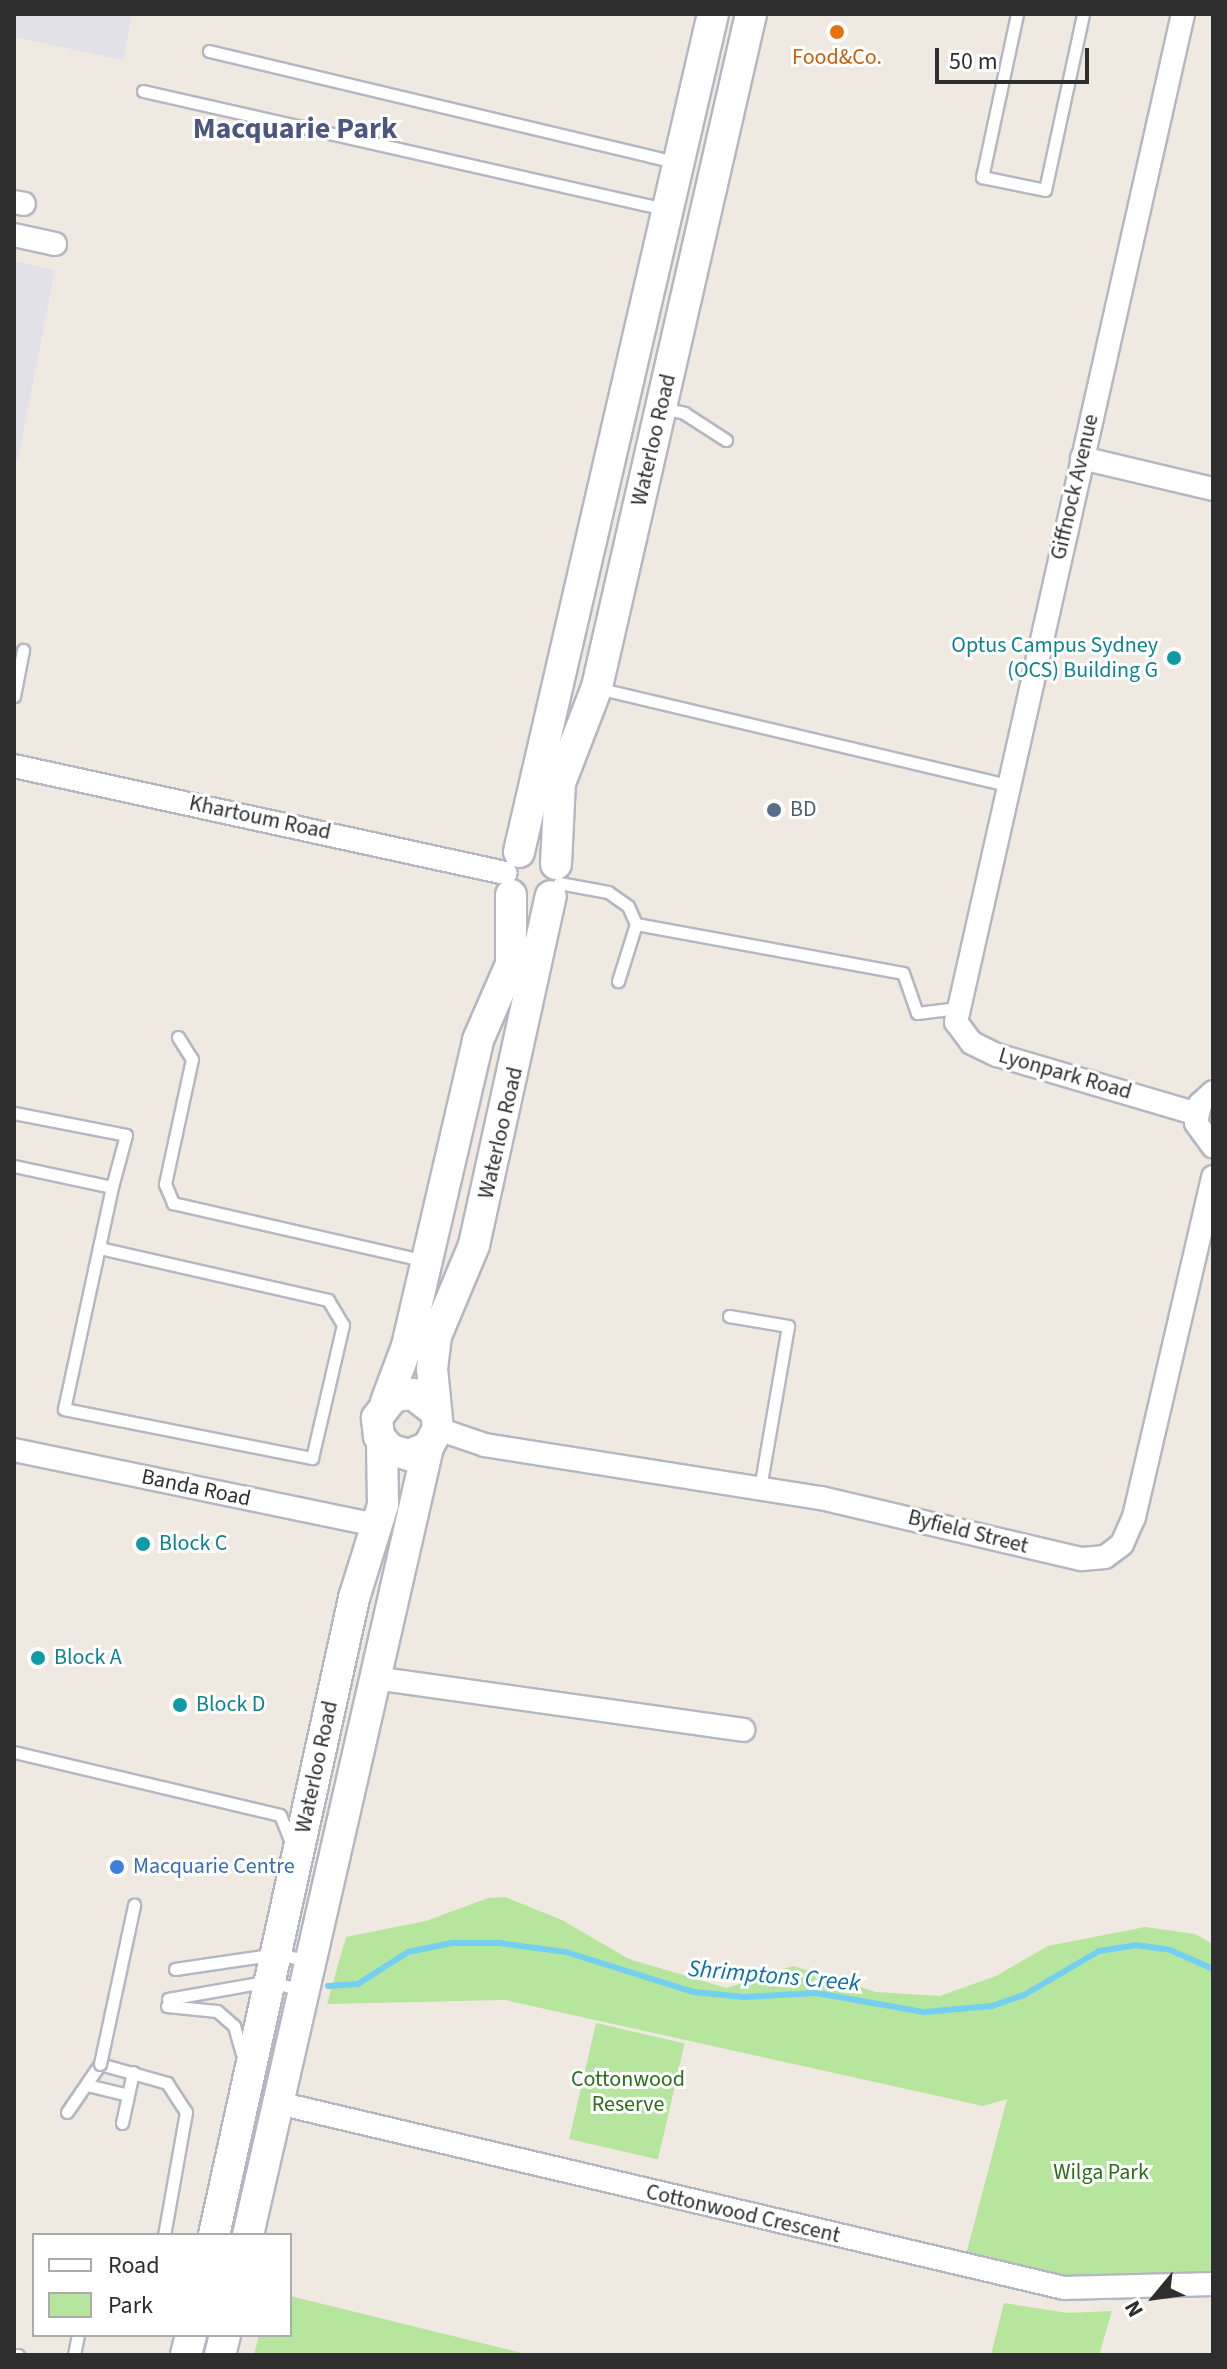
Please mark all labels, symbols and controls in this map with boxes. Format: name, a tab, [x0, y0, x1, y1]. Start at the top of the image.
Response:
marker: Food&Co.	[828, 23, 846, 41]
scale bar	[939, 32, 1093, 82]
text: 50 m	[949, 44, 998, 79]
place label: Food&Co.	[792, 45, 882, 71]
district label: Macquarie Park	[193, 111, 397, 147]
street label: Waterloo Road	[626, 372, 682, 508]
street label: Giffnock Avenue	[1045, 412, 1105, 562]
place label: Optus Campus Sydney (OCS) Building G	[951, 632, 1158, 684]
marker: Optus Campus Sydney (OCS) Building G	[1165, 649, 1183, 667]
street label: Khartoum Road	[187, 790, 333, 846]
place label: BD	[790, 797, 816, 823]
marker: BD	[765, 801, 783, 819]
street label: Lyonpark Road	[995, 1042, 1135, 1106]
street label: Waterloo Road	[473, 1065, 529, 1201]
street label: Banda Road	[139, 1464, 253, 1512]
street label: Byfield Street	[905, 1504, 1031, 1560]
place label: Block C	[159, 1531, 227, 1557]
marker: Block C	[134, 1535, 152, 1553]
place label: Block A	[54, 1645, 122, 1671]
marker: Block A	[29, 1649, 47, 1667]
place label: Block D	[196, 1692, 265, 1718]
marker: Block D	[171, 1696, 189, 1714]
street label: Waterloo Road	[290, 1698, 344, 1836]
place label: Macquarie Centre	[133, 1854, 295, 1880]
marker: Macquarie Centre	[108, 1858, 126, 1876]
water label: Shrimptons Creek	[687, 1954, 861, 1998]
park label: Cottonwood Reserve	[571, 2066, 685, 2118]
park label: Wilga Park	[1053, 2160, 1149, 2186]
street label: Cottonwood Crescent	[643, 2179, 843, 2249]
legend	[32, 2233, 292, 2337]
text: Road	[108, 2248, 160, 2283]
north arrow	[1115, 2257, 1195, 2337]
text: Park	[108, 2288, 153, 2323]
text: N	[1116, 2294, 1152, 2323]

